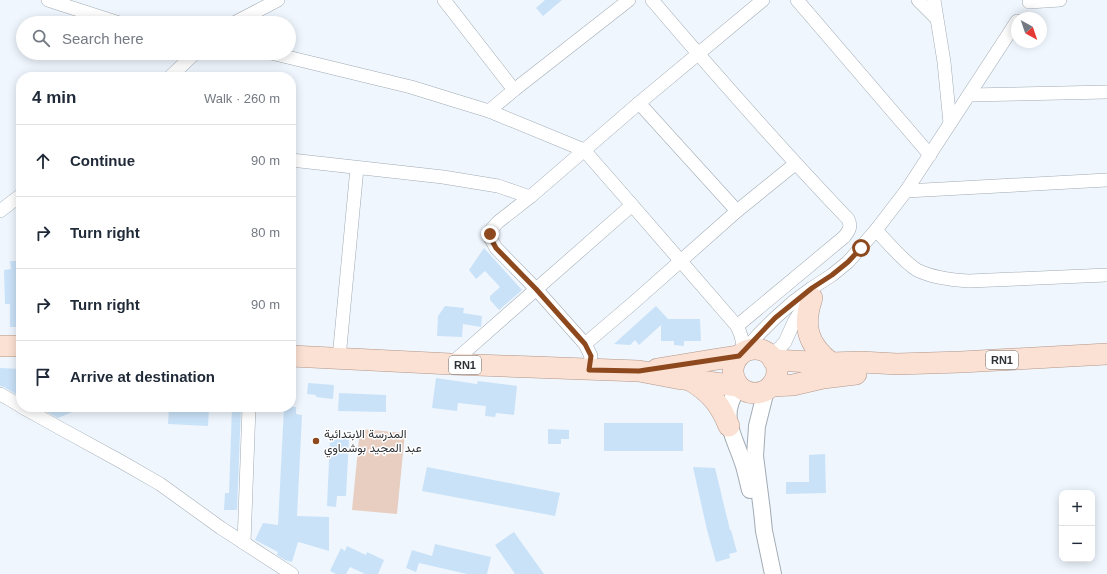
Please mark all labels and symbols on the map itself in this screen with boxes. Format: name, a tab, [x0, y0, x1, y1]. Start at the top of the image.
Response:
north arrow	[1011, 12, 1047, 48]
route end	[481, 225, 499, 243]
route start	[852, 239, 870, 257]
road number: RN1	[986, 351, 1018, 369]
road number: RN1	[449, 356, 481, 374]
place label: المدرسة الابتدائية عبد المجيد بوشماوي	[324, 427, 422, 458]
marker: المدرسة الابتدائية عبد المجيد بوشماوي	[311, 436, 321, 446]

